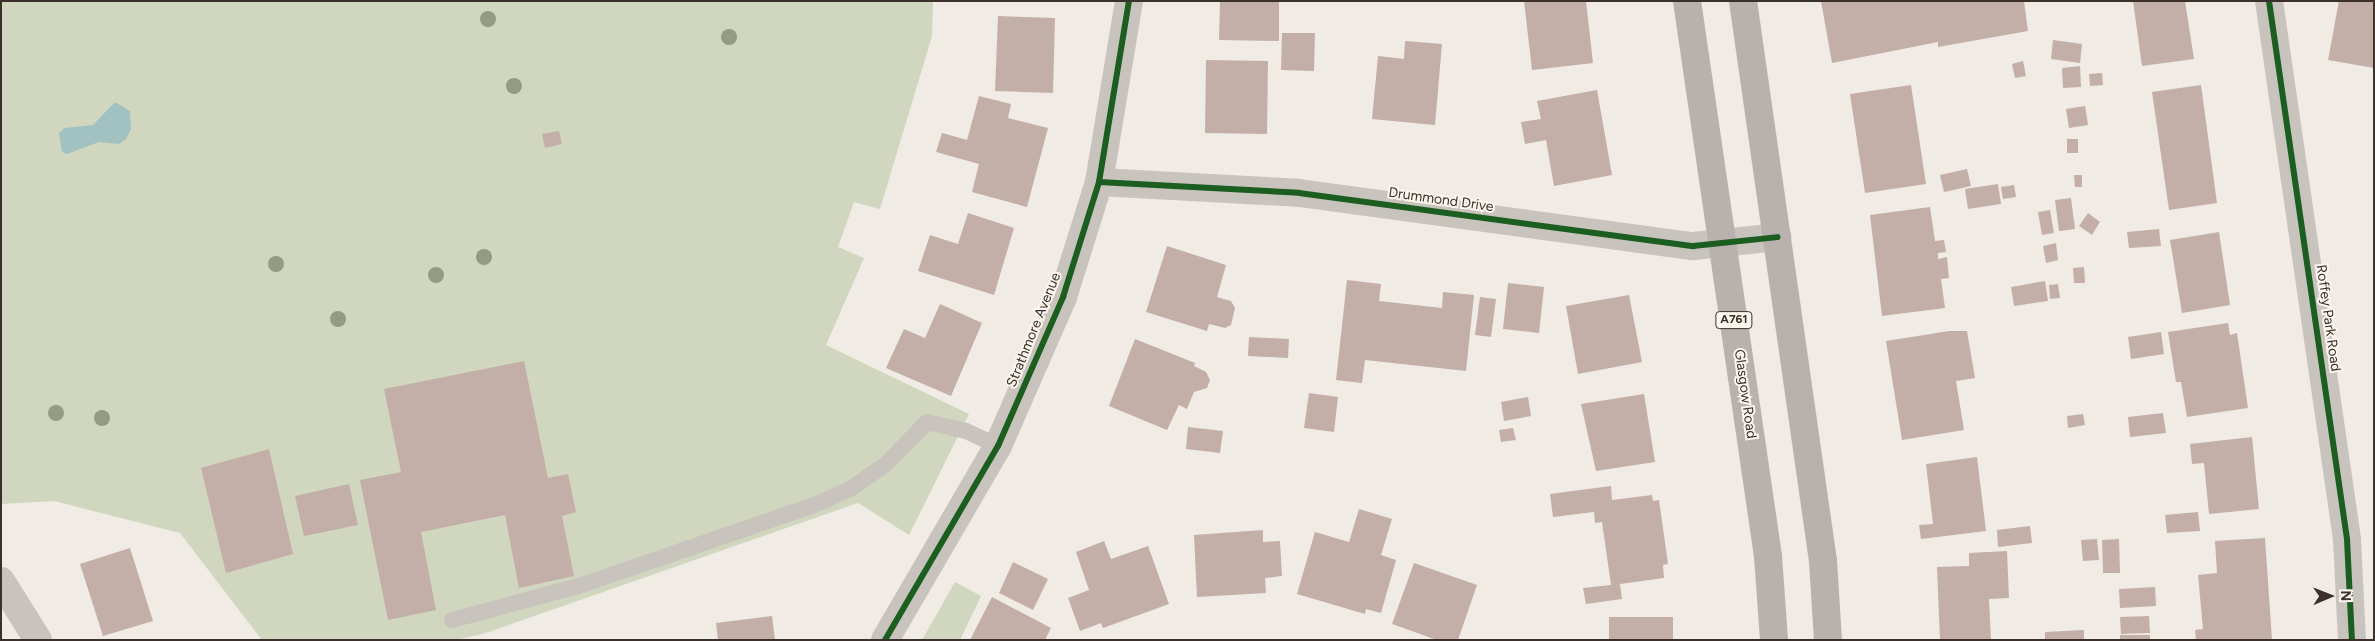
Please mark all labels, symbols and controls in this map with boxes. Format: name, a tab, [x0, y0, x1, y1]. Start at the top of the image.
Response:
street label: Drummond Drive	[1387, 184, 1495, 216]
street label: Roffey Park Road	[2312, 263, 2344, 373]
street label: Strathmore Avenue	[1003, 270, 1065, 390]
road number: A761	[1715, 310, 1753, 330]
street label: Glasgow Road	[1730, 348, 1760, 440]
north arrow	[2305, 571, 2355, 621]
text: N	[2337, 590, 2354, 601]

